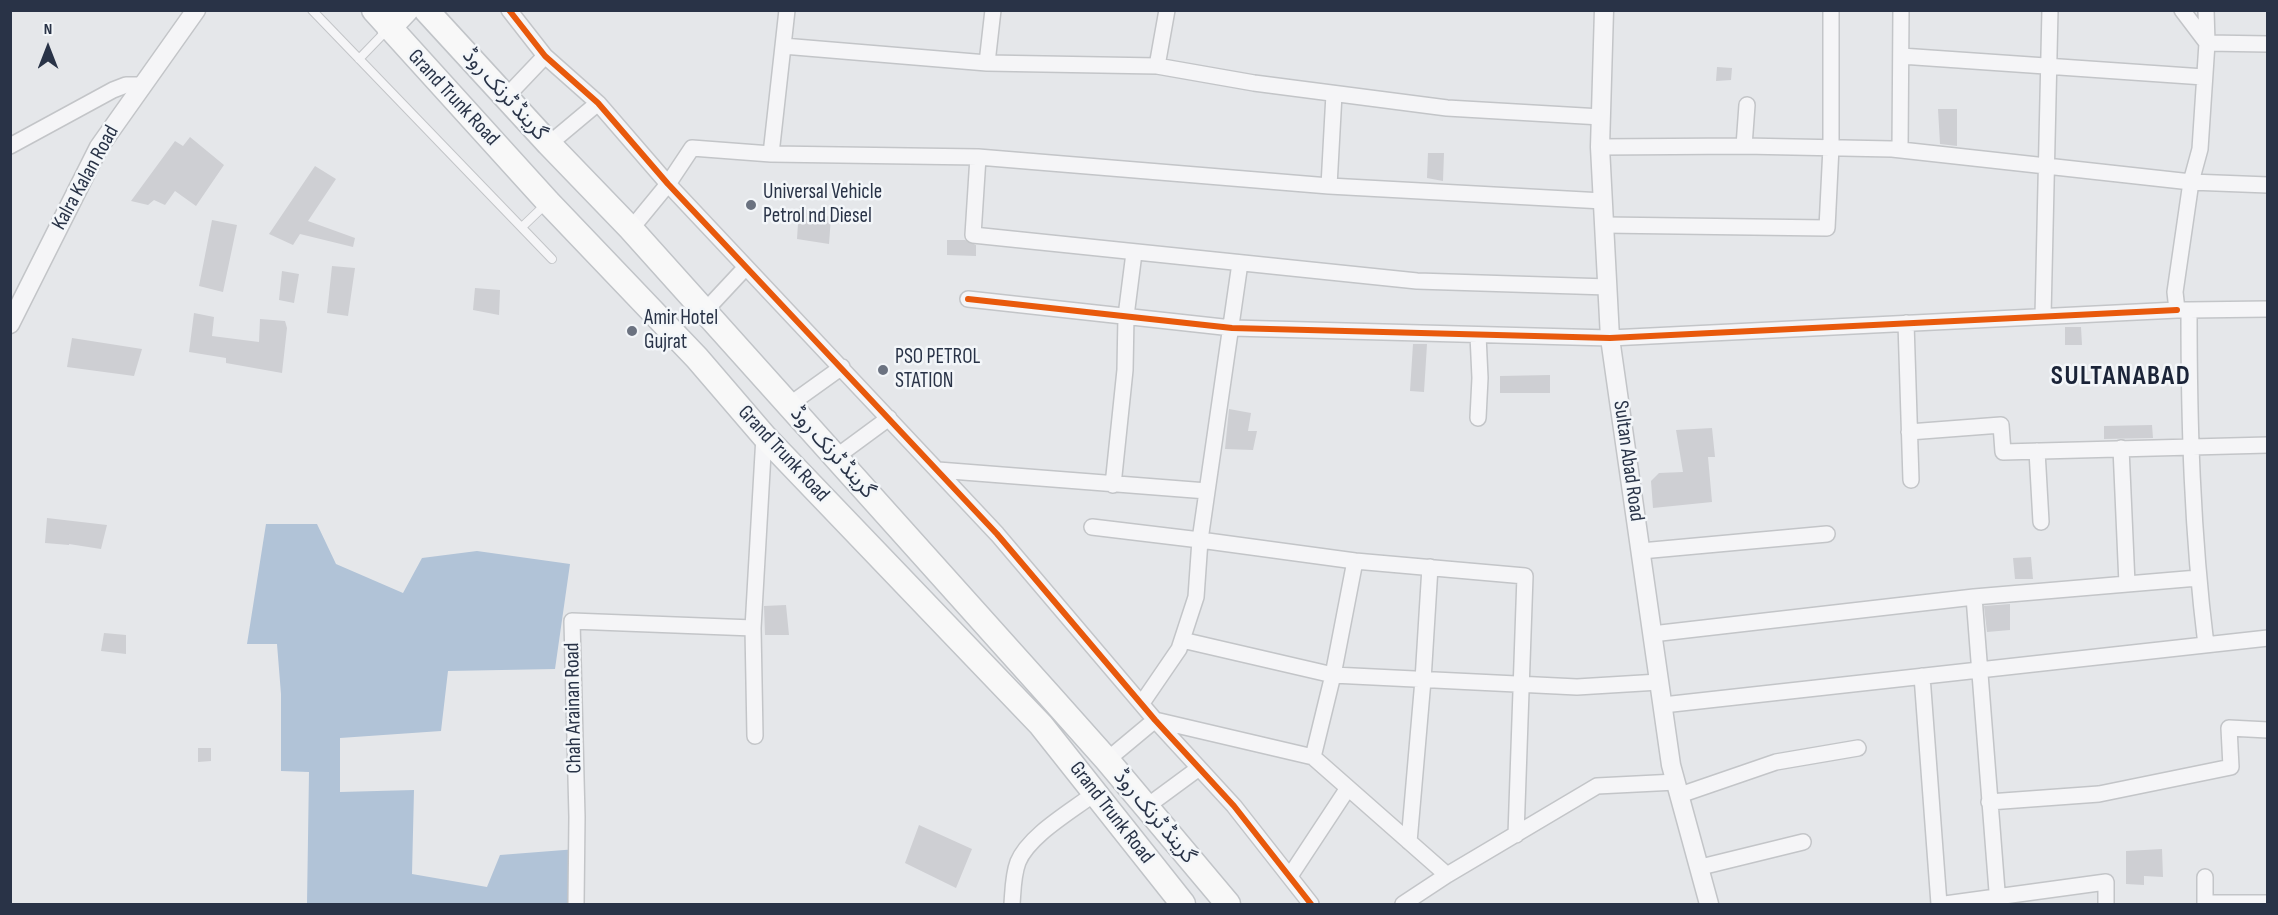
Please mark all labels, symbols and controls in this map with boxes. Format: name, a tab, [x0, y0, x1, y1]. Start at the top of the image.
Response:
north arrow	[18, 18, 78, 78]
text: N	[44, 20, 52, 39]
street label: گرینڈ ٹرنک روڈ	[456, 44, 552, 146]
street label: Grand Trunk Road	[402, 45, 504, 151]
street label: Kalra Kalan Road	[47, 121, 125, 235]
place label: Universal Vehicle Petrol nd Diesel	[763, 180, 882, 230]
marker: Universal Vehicle Petrol nd Diesel	[744, 198, 758, 212]
place label: Amir Hotel Gujrat	[644, 306, 718, 356]
marker: Amir Hotel Gujrat	[625, 324, 639, 338]
place label: PSO PETROL STATION	[895, 345, 980, 395]
district label: SULTANABAD	[2051, 361, 2191, 393]
marker: PSO PETROL STATION	[876, 363, 890, 377]
street label: Sultan Abad Road	[1607, 399, 1649, 523]
street label: Grand Trunk Road	[732, 401, 834, 507]
street label: گرینڈ ٹرنک روڈ	[784, 402, 880, 504]
street label: Chah Arainan Road	[560, 642, 588, 774]
street label: Grand Trunk Road	[1063, 757, 1159, 869]
street label: گرینڈ ٹرنک روڈ	[1107, 765, 1201, 869]

